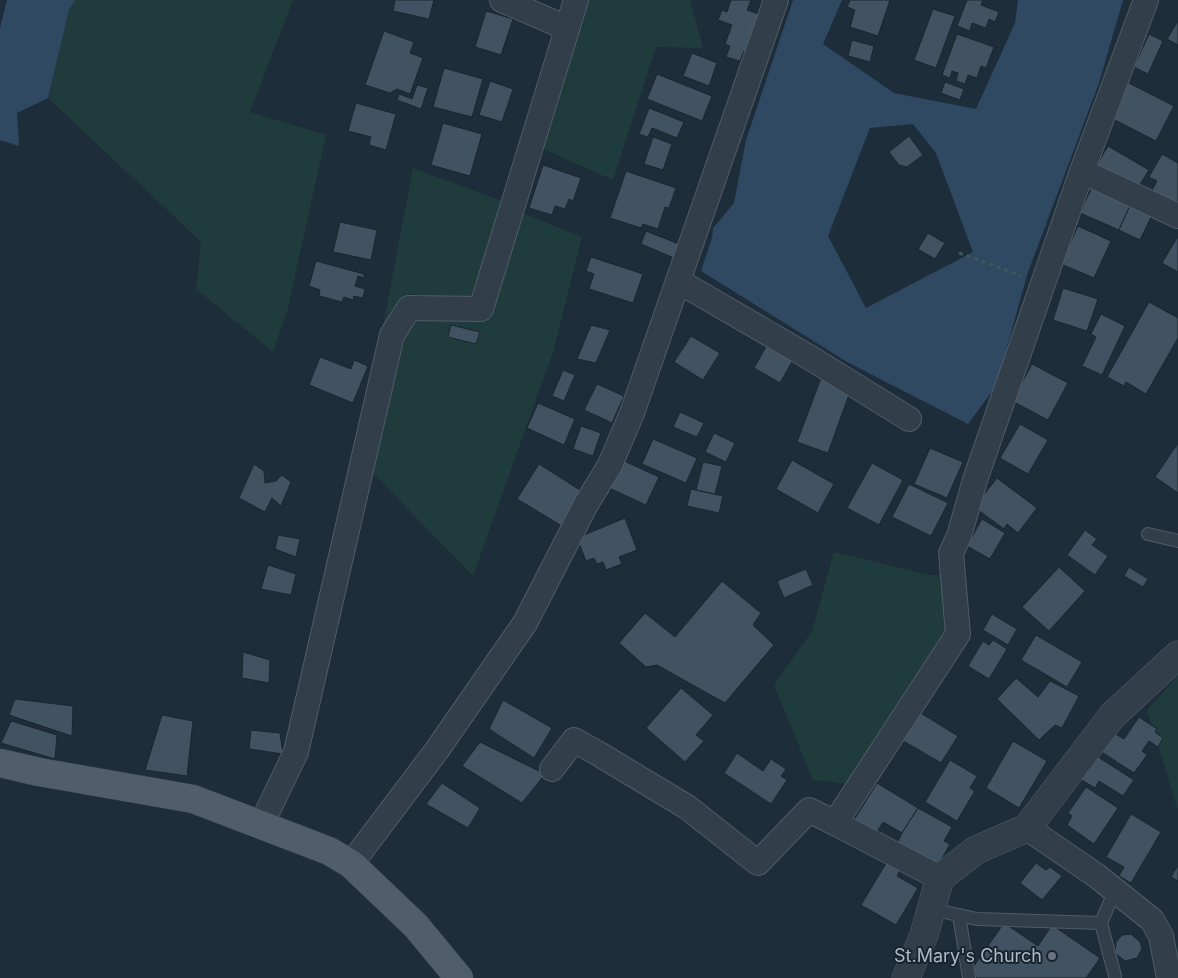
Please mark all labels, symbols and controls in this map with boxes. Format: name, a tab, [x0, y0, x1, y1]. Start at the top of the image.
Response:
place label: St.Mary's Church	[894, 945, 1042, 966]
marker: St.Mary's Church	[1046, 950, 1058, 962]

